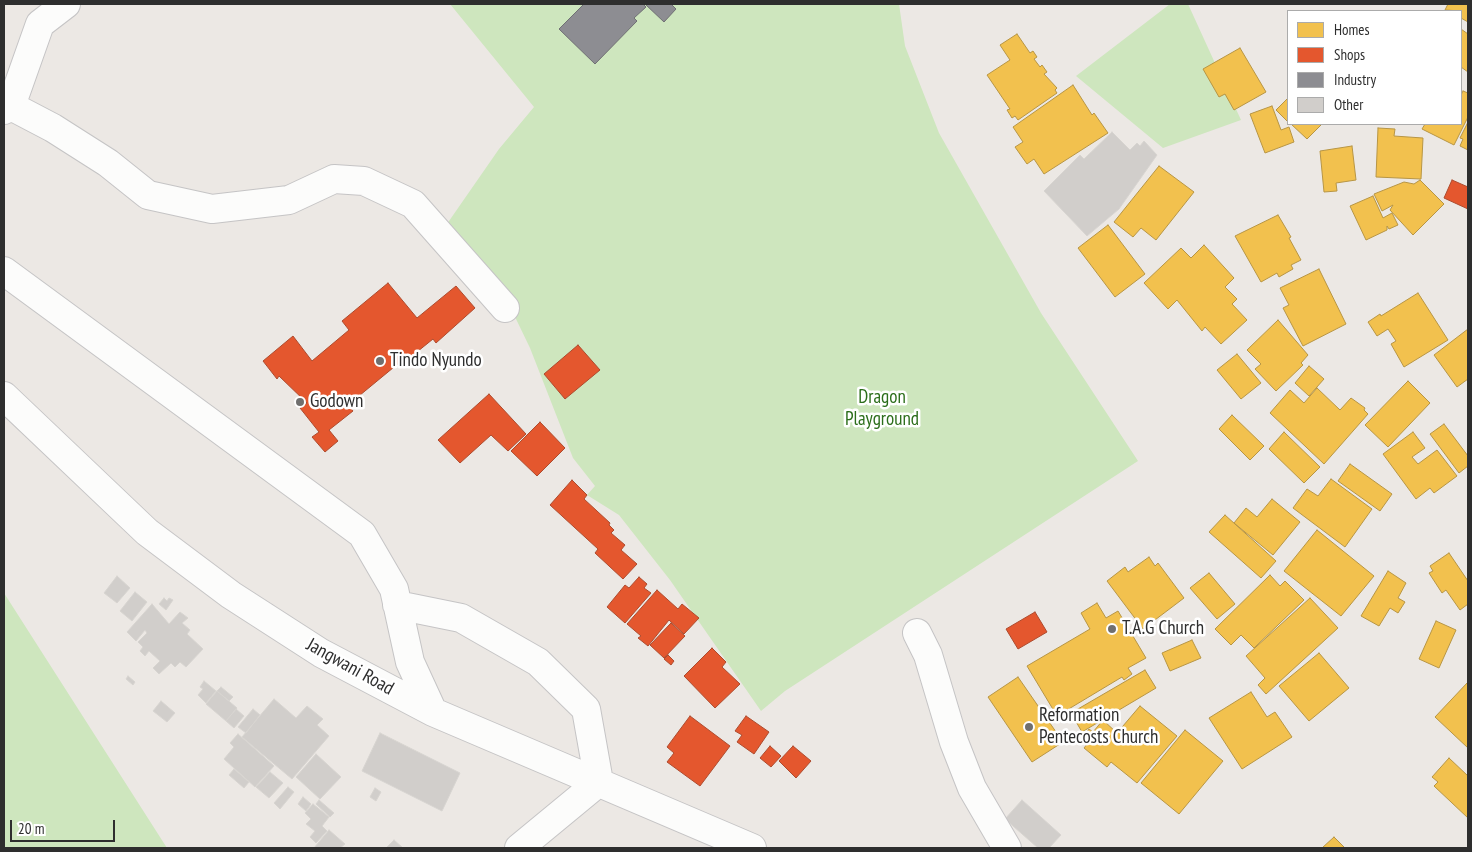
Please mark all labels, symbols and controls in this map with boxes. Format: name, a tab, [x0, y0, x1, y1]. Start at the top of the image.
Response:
legend	[1287, 10, 1462, 125]
text: Homes	[1334, 20, 1370, 39]
text: Shops	[1334, 45, 1365, 64]
text: Industry	[1334, 70, 1376, 89]
text: Other	[1334, 95, 1363, 114]
place label: Tindo Nyundo	[390, 350, 482, 372]
marker: Tindo Nyundo	[374, 355, 386, 367]
park label: Dragon Playground	[845, 387, 919, 431]
place label: Godown	[310, 391, 363, 413]
marker: Godown	[294, 396, 306, 408]
place label: T.A.G Church	[1122, 618, 1204, 640]
marker: T.A.G Church	[1106, 623, 1118, 635]
street label: Jangwani Road	[302, 634, 398, 700]
place label: Reformation Pentecosts Church	[1039, 705, 1158, 749]
marker: Reformation Pentecosts Church	[1023, 721, 1035, 733]
scale bar	[12, 810, 118, 842]
text: 20 m	[18, 819, 44, 838]

